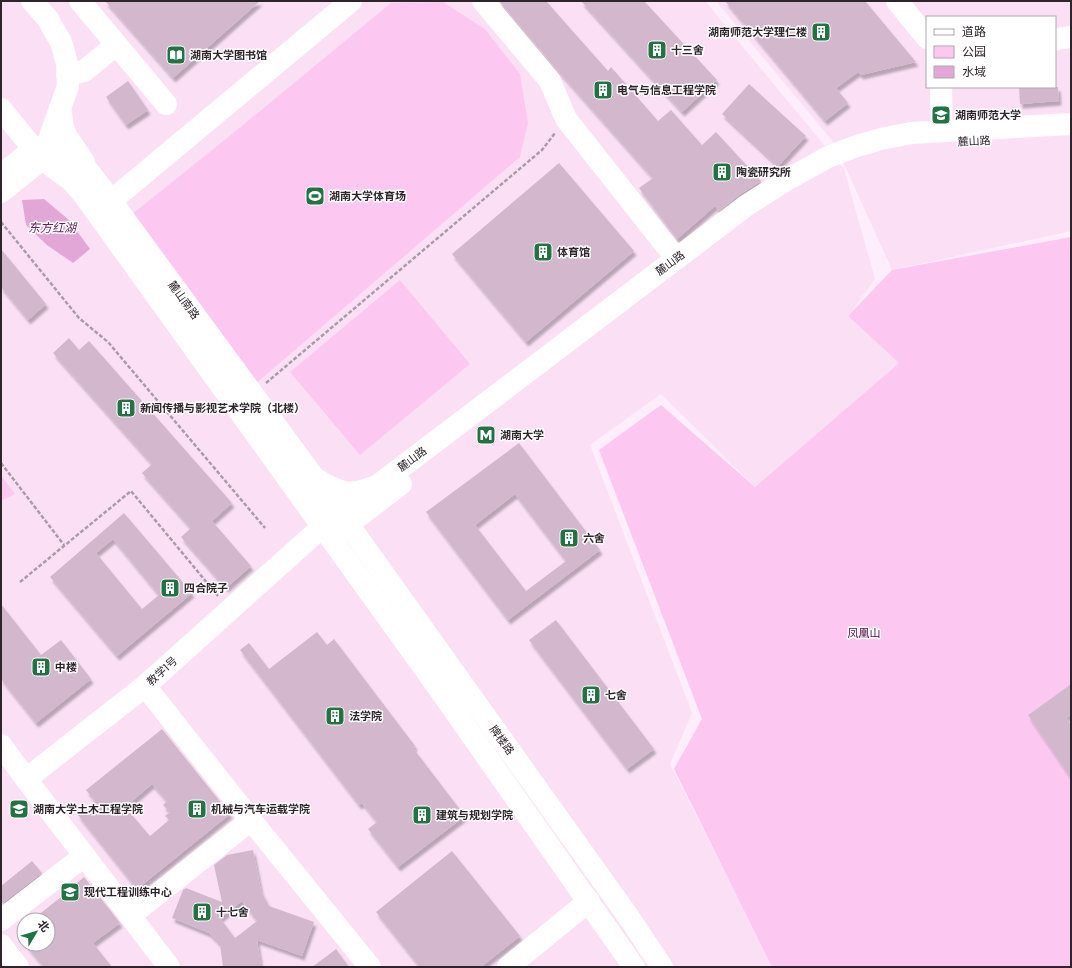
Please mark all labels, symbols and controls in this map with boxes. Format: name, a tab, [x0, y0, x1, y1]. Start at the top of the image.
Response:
legend	[926, 16, 1056, 88]
building icon: 湖南师范大学理仁楼	[810, 21, 832, 43]
text: 道路	[962, 23, 986, 40]
place label: 湖南师范大学理仁楼	[708, 24, 807, 40]
building icon: 十三舍	[646, 39, 668, 61]
place label: 十三舍	[671, 42, 704, 58]
text: 公园	[962, 43, 986, 60]
library icon: 湖南大学图书馆	[165, 44, 187, 66]
place label: 湖南大学图书馆	[190, 47, 267, 63]
text: 水域	[962, 63, 986, 80]
building icon: 电气与信息工程学院	[592, 79, 614, 101]
place label: 电气与信息工程学院	[617, 82, 716, 98]
school or university icon: 湖南师范大学	[930, 104, 952, 126]
place label: 湖南师范大学	[955, 107, 1021, 123]
street label: 麓山路	[957, 132, 991, 150]
building icon: 陶瓷研究所	[711, 161, 733, 183]
place label: 陶瓷研究所	[736, 164, 791, 180]
sports icon: 湖南大学体育场	[304, 185, 326, 207]
place label: 湖南大学体育场	[329, 188, 406, 204]
water label: 东方红湖	[28, 219, 78, 236]
building icon: 体育馆	[532, 241, 554, 263]
place label: 体育馆	[557, 244, 590, 260]
street label: 麓山路	[652, 247, 688, 279]
street label: 麓山南路	[165, 277, 203, 323]
building icon: 新闻传播与影视艺术学院（北楼）	[115, 397, 137, 419]
place label: 新闻传播与影视艺术学院（北楼）	[140, 400, 305, 416]
metro station icon: 湖南大学	[475, 424, 497, 446]
place label: 湖南大学	[500, 427, 544, 443]
street label: 麓山路	[394, 443, 430, 475]
building icon: 六舍	[558, 527, 580, 549]
place label: 六舍	[583, 530, 605, 546]
building icon: 四合院子	[159, 577, 181, 599]
place label: 四合院子	[184, 580, 228, 596]
park label: 凤凰山	[848, 625, 881, 641]
street label: 教学1号	[143, 653, 181, 689]
building icon: 中楼	[30, 656, 52, 678]
place label: 中楼	[55, 659, 77, 675]
building icon: 七舍	[580, 684, 602, 706]
place label: 七舍	[605, 687, 627, 703]
building icon: 法学院	[324, 705, 346, 727]
place label: 法学院	[349, 708, 382, 724]
street label: 牌楼路	[486, 722, 518, 758]
school or university icon: 湖南大学土木工程学院	[8, 798, 30, 820]
building icon: 机械与汽车运载学院	[186, 798, 208, 820]
place label: 湖南大学土木工程学院	[33, 801, 143, 817]
place label: 机械与汽车运载学院	[211, 801, 310, 817]
building icon: 建筑与规划学院	[411, 804, 433, 826]
place label: 建筑与规划学院	[436, 807, 513, 823]
school or university icon: 现代工程训练中心	[59, 881, 81, 903]
place label: 现代工程训练中心	[84, 884, 172, 900]
building icon: 十七舍	[191, 901, 213, 923]
place label: 十七舍	[216, 904, 249, 920]
north arrow	[16, 912, 56, 952]
text: 北	[34, 917, 54, 935]

